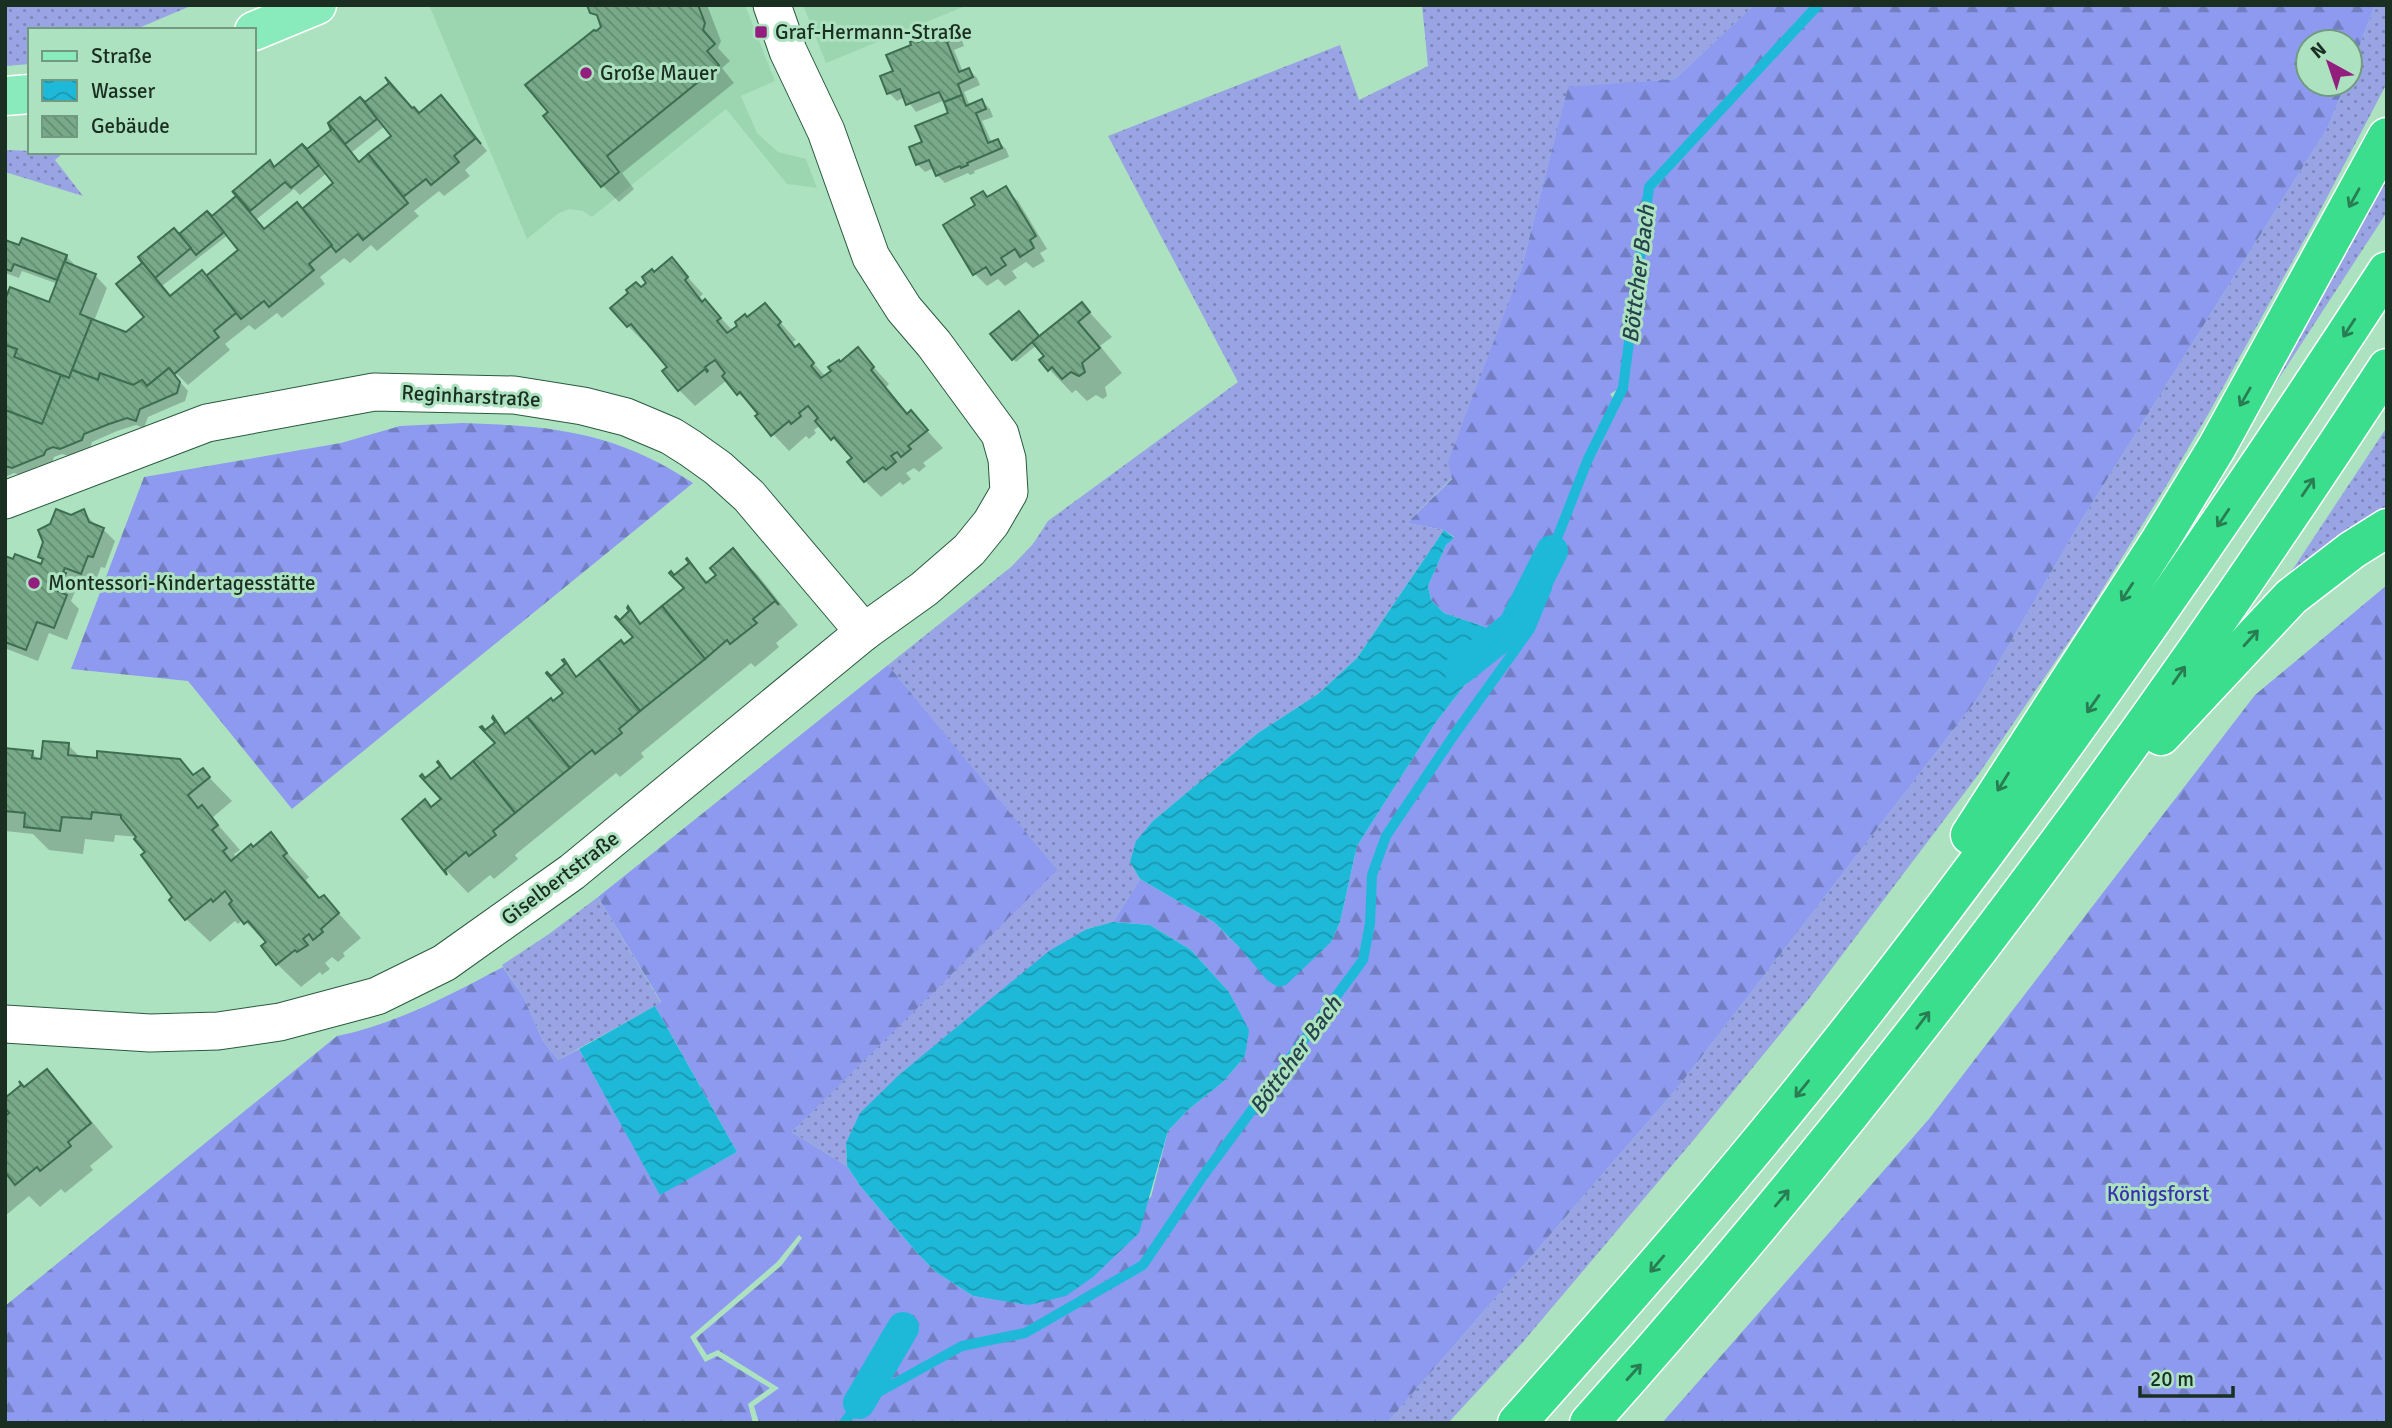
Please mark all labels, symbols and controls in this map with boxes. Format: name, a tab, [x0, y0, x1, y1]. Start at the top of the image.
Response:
place label: Graf-Hermann-Straße	[775, 19, 972, 45]
marker: Graf-Hermann-Straße	[753, 24, 769, 40]
legend	[28, 28, 256, 154]
north arrow	[2294, 28, 2364, 98]
text: N	[2306, 37, 2331, 64]
text: Straße	[91, 43, 152, 69]
place label: Große Mauer	[600, 60, 717, 86]
marker: Große Mauer	[578, 65, 594, 81]
text: Wasser	[91, 78, 156, 104]
text: Gebäude	[91, 113, 170, 139]
one-way arrow	[2347, 187, 2361, 207]
water label: Böttcher Bach	[1616, 202, 1662, 345]
one-way arrow	[2342, 318, 2356, 338]
street label: Reginharstraße	[401, 379, 541, 413]
one-way arrow	[2238, 386, 2251, 407]
one-way arrow	[2301, 478, 2315, 497]
one-way arrow	[2216, 507, 2230, 527]
place label: Montessori-Kindertagesstätte	[48, 570, 316, 596]
marker: Montessori-Kindertagesstätte	[26, 575, 42, 591]
one-way arrow	[2120, 581, 2134, 601]
one-way arrow	[2242, 630, 2259, 647]
one-way arrow	[2172, 666, 2186, 685]
one-way arrow	[2086, 694, 2100, 713]
one-way arrow	[1995, 772, 2009, 792]
street label: Giselbertstraße	[496, 825, 624, 931]
water label: Böttcher Bach	[1243, 989, 1349, 1120]
one-way arrow	[1916, 1012, 1931, 1030]
one-way arrow	[1795, 1080, 1810, 1098]
park label: Königsforst	[2107, 1181, 2209, 1207]
one-way arrow	[1774, 1190, 1789, 1208]
one-way arrow	[1649, 1255, 1665, 1273]
scale bar	[2140, 1354, 2233, 1398]
one-way arrow	[1626, 1364, 1643, 1381]
text: 20 m	[2150, 1366, 2194, 1392]

